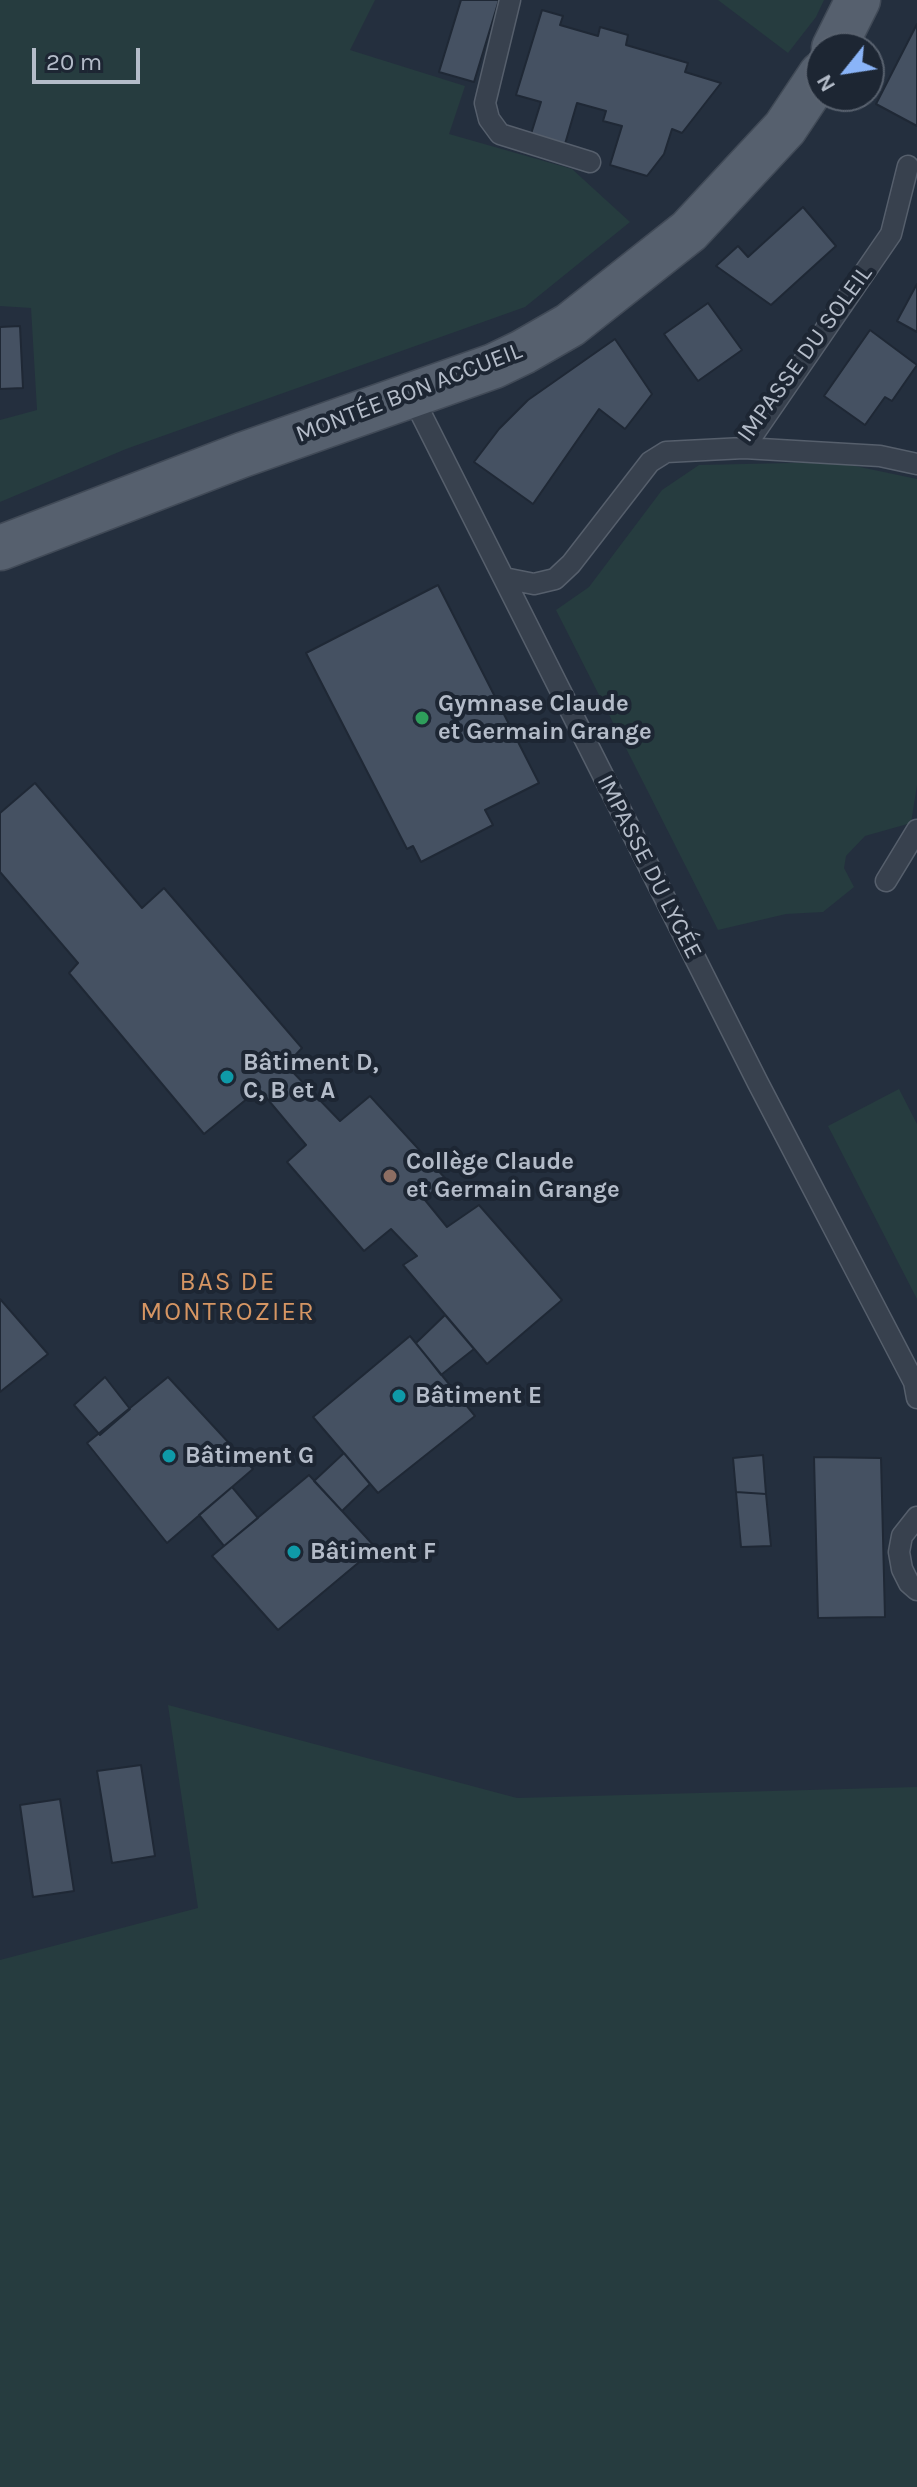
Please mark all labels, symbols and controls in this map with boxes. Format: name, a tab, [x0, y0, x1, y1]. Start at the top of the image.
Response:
scale bar	[36, 32, 144, 82]
north arrow	[805, 32, 885, 112]
text: 20 m	[46, 48, 102, 76]
text: N	[811, 70, 841, 96]
street label: IMPASSE DU SOLEIL	[731, 260, 879, 448]
street label: MONTÉE BON ACCUEIL	[292, 337, 526, 449]
place label: Gymnase Claude et Germain Grange	[438, 690, 652, 746]
marker: Gymnase Claude et Germain Grange	[413, 709, 431, 727]
street label: IMPASSE DU LYCÉE	[590, 770, 708, 964]
place label: Bâtiment D, C, B et A	[243, 1049, 378, 1105]
marker: Bâtiment D, C, B et A	[218, 1068, 236, 1086]
place label: Collège Claude et Germain Grange	[406, 1148, 620, 1204]
marker: Collège Claude et Germain Grange	[381, 1167, 399, 1185]
district label: BAS DE MONTROZIER	[140, 1267, 316, 1328]
place label: Bâtiment E	[415, 1382, 542, 1410]
marker: Bâtiment E	[390, 1387, 408, 1405]
place label: Bâtiment G	[185, 1442, 314, 1470]
marker: Bâtiment G	[160, 1447, 178, 1465]
place label: Bâtiment F	[310, 1538, 436, 1566]
marker: Bâtiment F	[285, 1543, 303, 1561]

